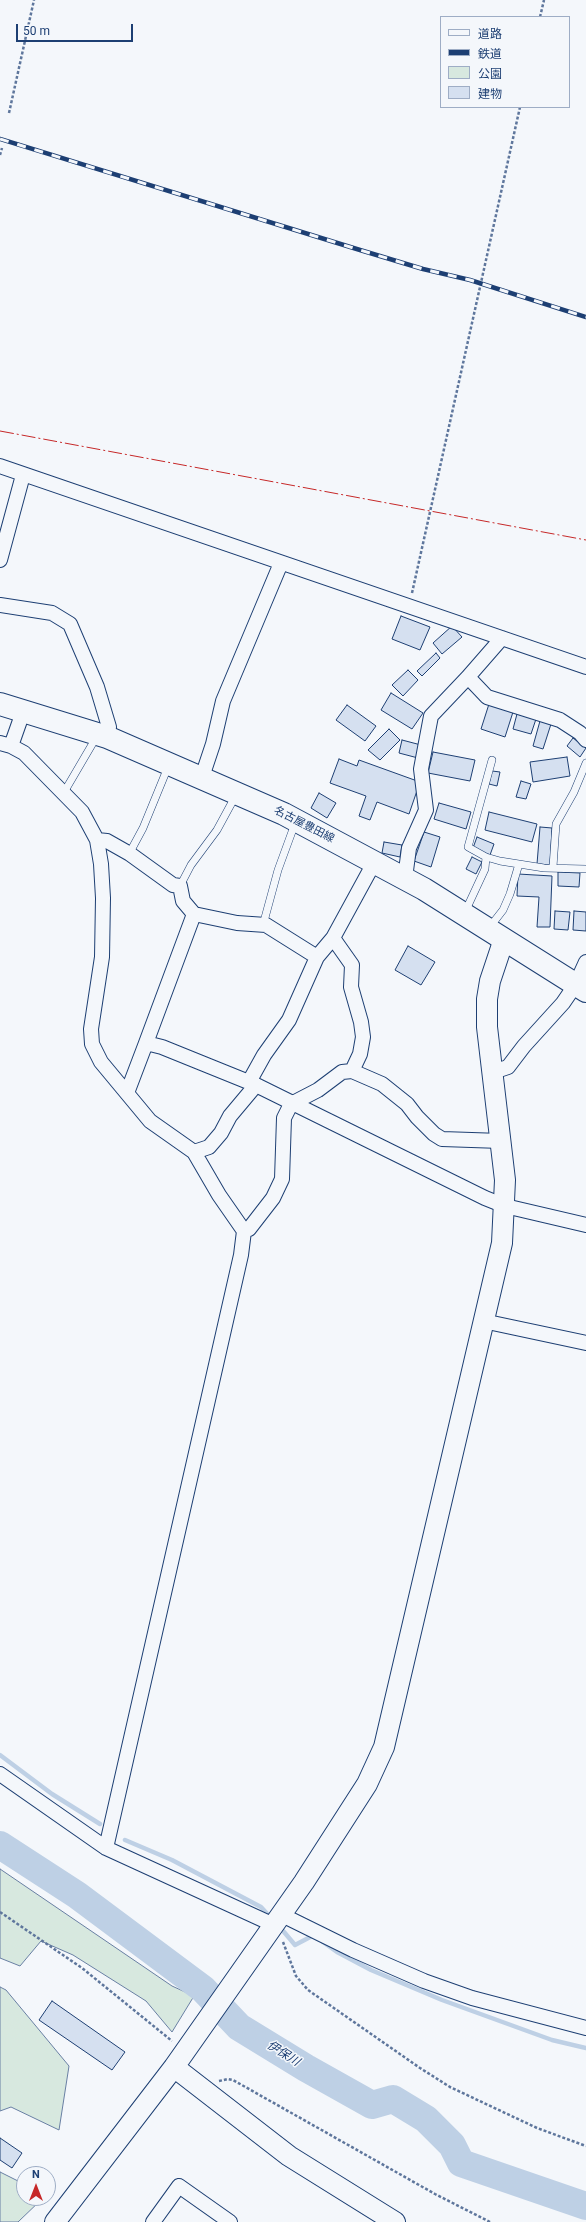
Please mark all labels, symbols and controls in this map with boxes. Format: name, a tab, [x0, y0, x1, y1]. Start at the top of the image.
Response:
scale bar	[18, 16, 135, 42]
legend	[440, 16, 570, 108]
text: 50 m	[23, 24, 50, 38]
text: 道路	[478, 27, 502, 41]
text: 鉄道	[478, 47, 502, 61]
text: 公園	[478, 67, 502, 81]
text: 建物	[478, 87, 502, 101]
street label: 名古屋豊田線	[272, 804, 336, 846]
water label: 伊保川	[264, 2038, 302, 2070]
north arrow	[16, 2166, 56, 2206]
text: N	[32, 2168, 40, 2181]

